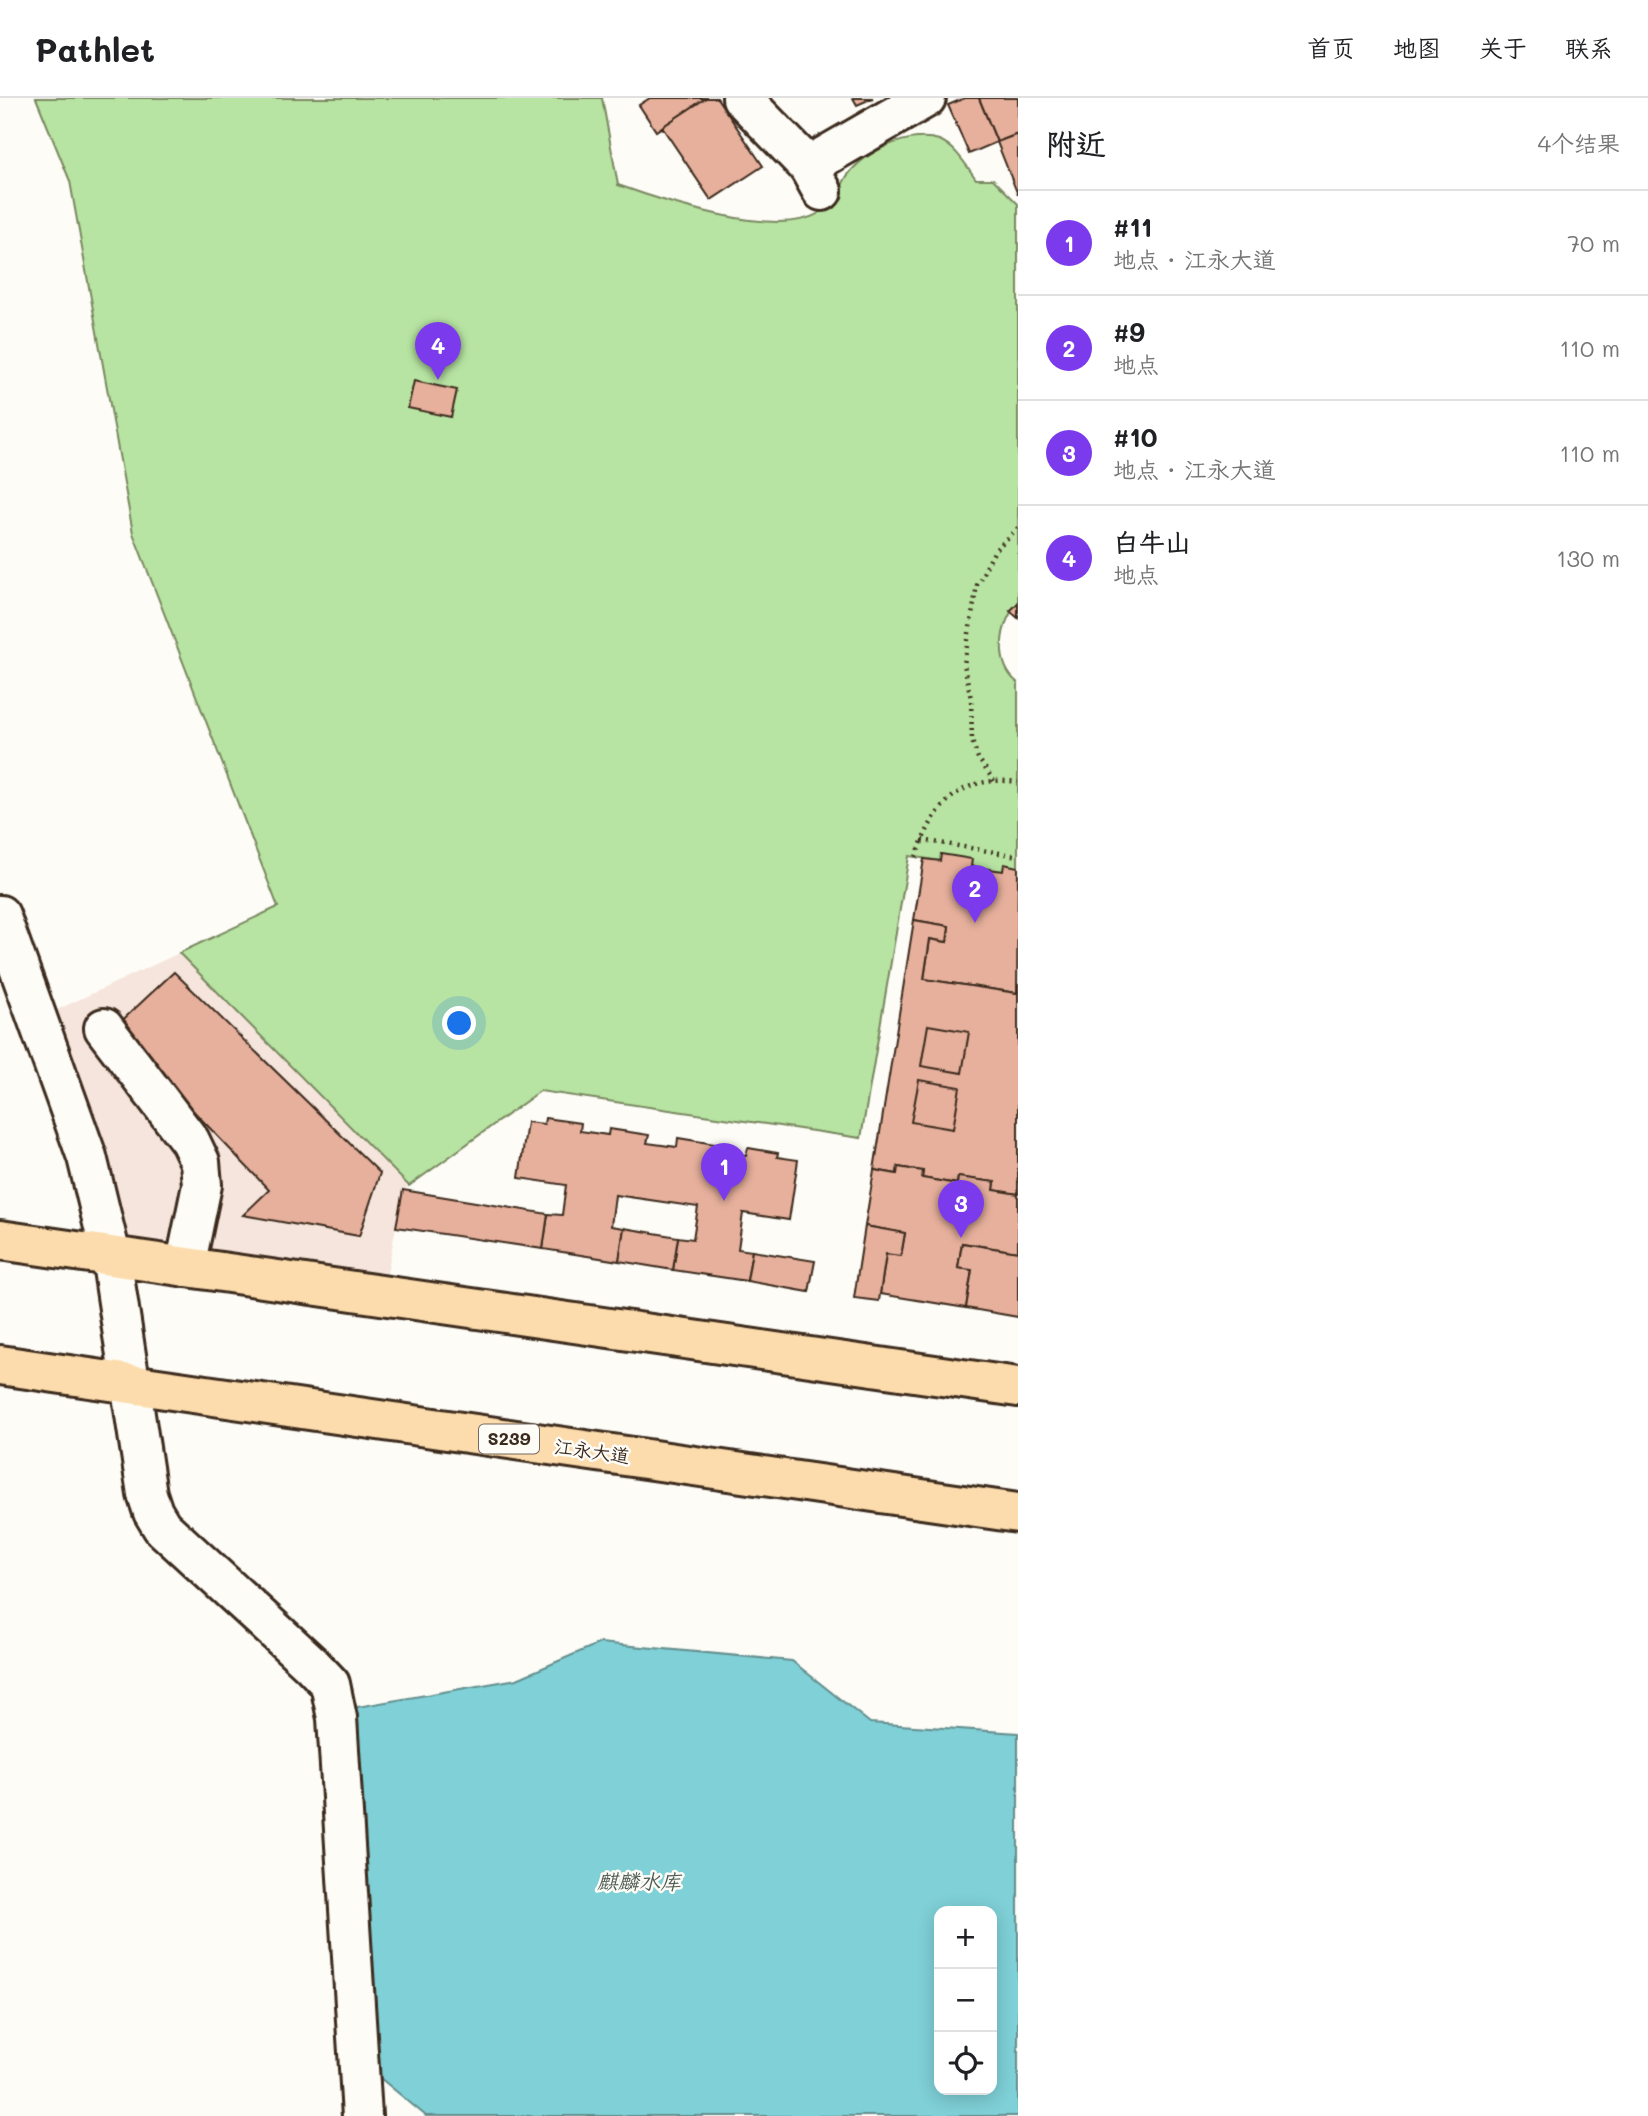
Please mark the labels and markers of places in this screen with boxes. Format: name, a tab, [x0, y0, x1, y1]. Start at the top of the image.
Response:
pin: 4	[415, 322, 461, 380]
pin: 2	[952, 865, 998, 923]
pin: 1	[701, 1143, 747, 1201]
pin: 3	[938, 1180, 984, 1238]

